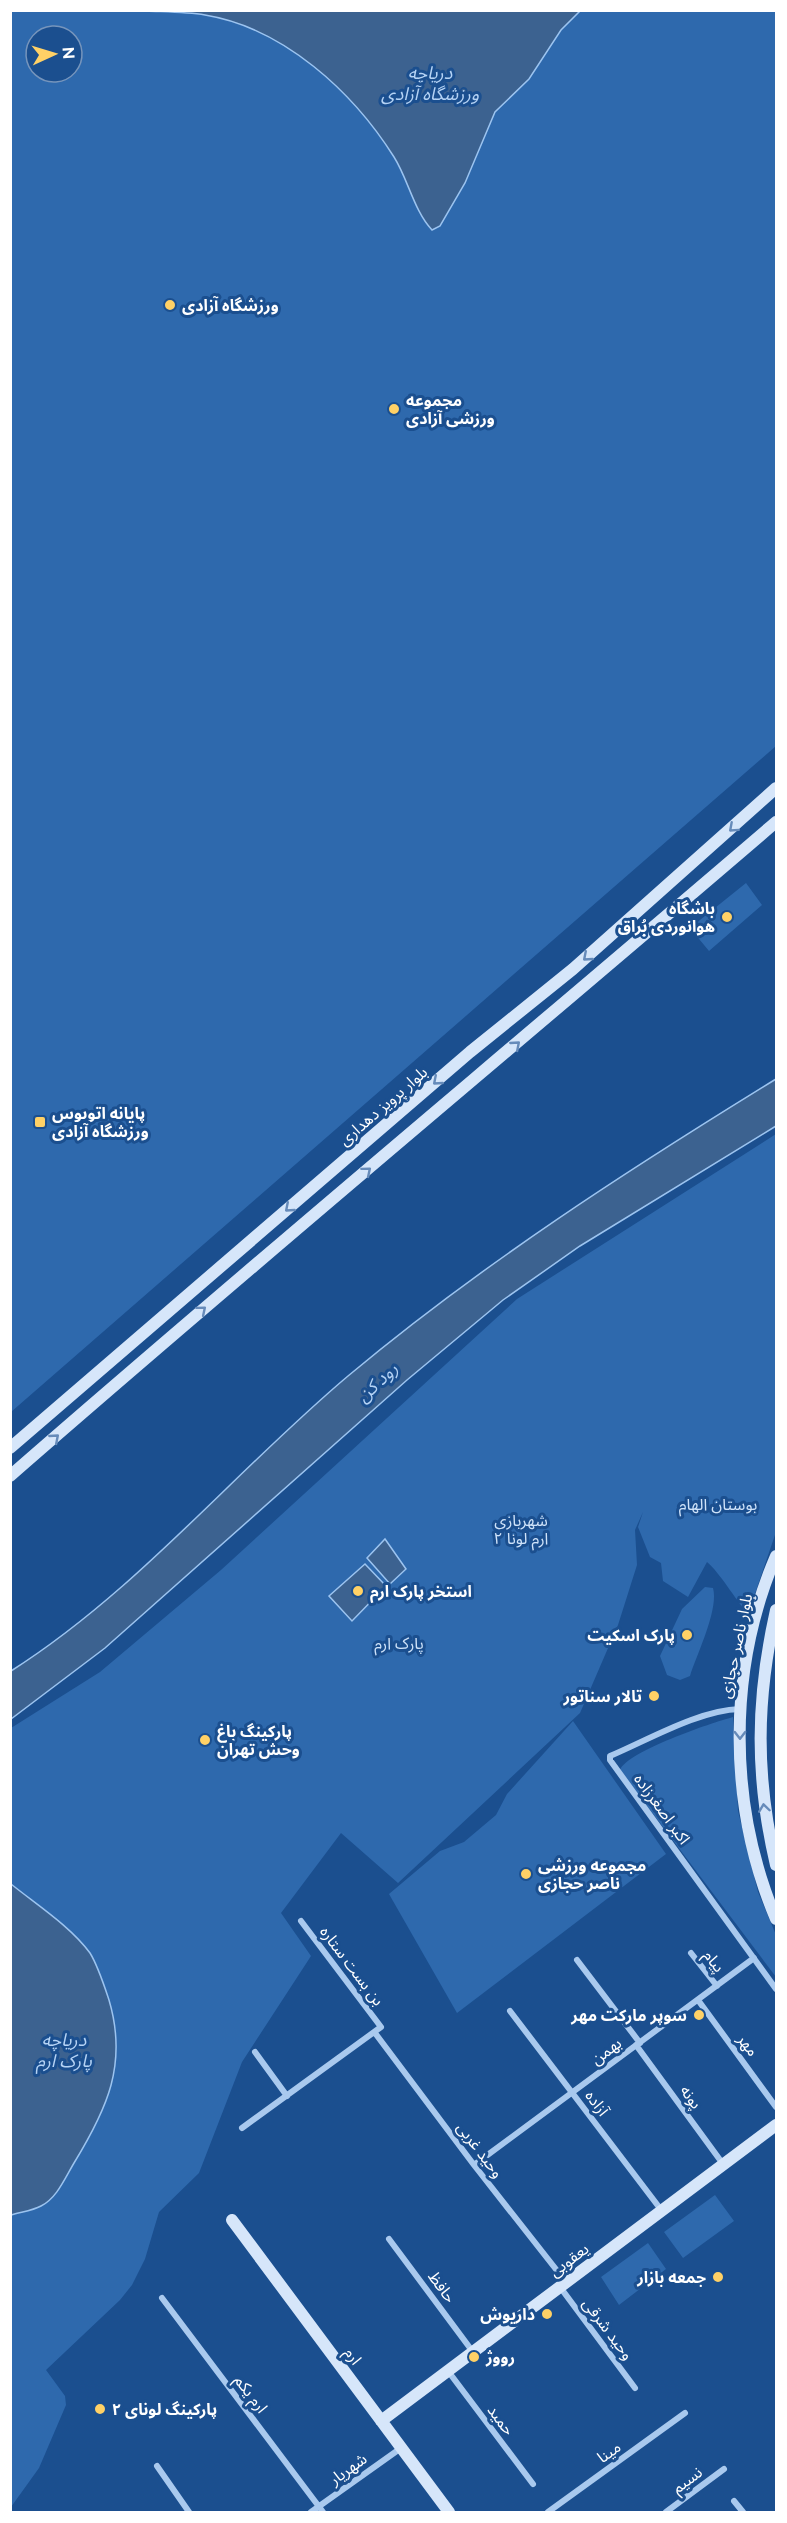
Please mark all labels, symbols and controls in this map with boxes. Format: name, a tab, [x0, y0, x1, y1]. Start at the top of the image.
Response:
north arrow	[24, 24, 84, 84]
text: N	[59, 46, 78, 60]
water label: دریاچه ورزشگاه آزادی	[381, 62, 479, 105]
place label: ورزشگاه آزادی	[182, 295, 279, 315]
marker: ورزشگاه آزادی	[163, 298, 177, 312]
place label: مجموعه ورزشی آزادی	[406, 391, 495, 428]
marker: مجموعه ورزشی آزادی	[387, 402, 401, 416]
one-way arrow	[729, 821, 740, 832]
place label: باشگاه هوانوردی بُراق	[618, 899, 715, 936]
marker: باشگاه هوانوردی بُراق	[720, 910, 734, 924]
one-way arrow	[583, 950, 594, 961]
one-way arrow	[509, 1041, 520, 1052]
street label: بلوار پرویز دهداری	[335, 1062, 432, 1150]
one-way arrow	[433, 1074, 444, 1085]
place label: پایانه اتوبوس ورزشگاه آزادی	[52, 1104, 149, 1141]
marker: پایانه اتوبوس ورزشگاه آزادی	[33, 1115, 47, 1129]
one-way arrow	[360, 1167, 371, 1178]
one-way arrow	[285, 1201, 296, 1212]
one-way arrow	[195, 1306, 206, 1317]
water label: رود کن	[352, 1358, 403, 1407]
one-way arrow	[48, 1434, 58, 1445]
park label: بوستان الهام	[679, 1495, 757, 1517]
park label: شهربازی ارم لونا ۲	[494, 1511, 548, 1551]
place label: استخر پارک ارم	[370, 1582, 472, 1603]
marker: استخر پارک ارم	[351, 1584, 365, 1598]
street label: بلوار ناصر حجازی	[716, 1592, 756, 1700]
place label: پارک اسکیت	[587, 1626, 675, 1645]
marker: پارک اسکیت	[680, 1628, 694, 1642]
park label: پارک ارم	[374, 1634, 424, 1656]
place label: تالار سناتور	[563, 1687, 642, 1706]
marker: تالار سناتور	[647, 1689, 661, 1703]
place label: پارکینگ باغ وحش تهران	[217, 1722, 300, 1759]
one-way arrow	[734, 1731, 746, 1740]
marker: پارکینگ باغ وحش تهران	[198, 1733, 212, 1747]
street label: اکبر اصغرزاده	[630, 1770, 694, 1848]
one-way arrow	[759, 1803, 771, 1812]
place label: مجموعه ورزشی ناصر حجازی	[538, 1856, 646, 1893]
marker: مجموعه ورزشی ناصر حجازی	[519, 1867, 533, 1881]
street label: بن بست ستاره	[316, 1923, 388, 2009]
street label: پیام	[697, 1946, 729, 1978]
place label: سوپر مارکت مهر	[570, 2006, 687, 2025]
marker: سوپر مارکت مهر	[692, 2008, 706, 2022]
water label: دریاچه پارک ارم	[35, 2029, 92, 2075]
street label: مهر	[733, 2029, 762, 2060]
street label: بهمن	[587, 2033, 625, 2069]
street label: پونه	[675, 2082, 706, 2113]
street label: آزاده	[581, 2086, 614, 2121]
street label: وحید غربی	[453, 2118, 507, 2182]
street label: یعقوبی	[545, 2239, 593, 2281]
street label: حافظ	[424, 2267, 460, 2307]
place label: جمعه‌ بازار	[636, 2268, 706, 2287]
marker: جمعه‌ بازار	[711, 2270, 725, 2284]
street label: وحید شرقی	[579, 2294, 637, 2364]
place label: داریوش	[480, 2305, 535, 2324]
marker: داریوش	[540, 2307, 554, 2321]
street label: ارم	[338, 2344, 366, 2370]
place label: رووژ	[485, 2348, 515, 2367]
marker: رووژ	[467, 2350, 481, 2364]
street label: ارم یکم	[228, 2371, 271, 2419]
place label: پارکینگ لونای ۲	[112, 2400, 217, 2419]
street label: حمید	[483, 2401, 519, 2439]
marker: پارکینگ لونای ۲	[93, 2402, 107, 2416]
street label: مینا	[593, 2437, 625, 2467]
street label: شهریار	[325, 2449, 371, 2490]
street label: نسیم	[668, 2463, 708, 2500]

